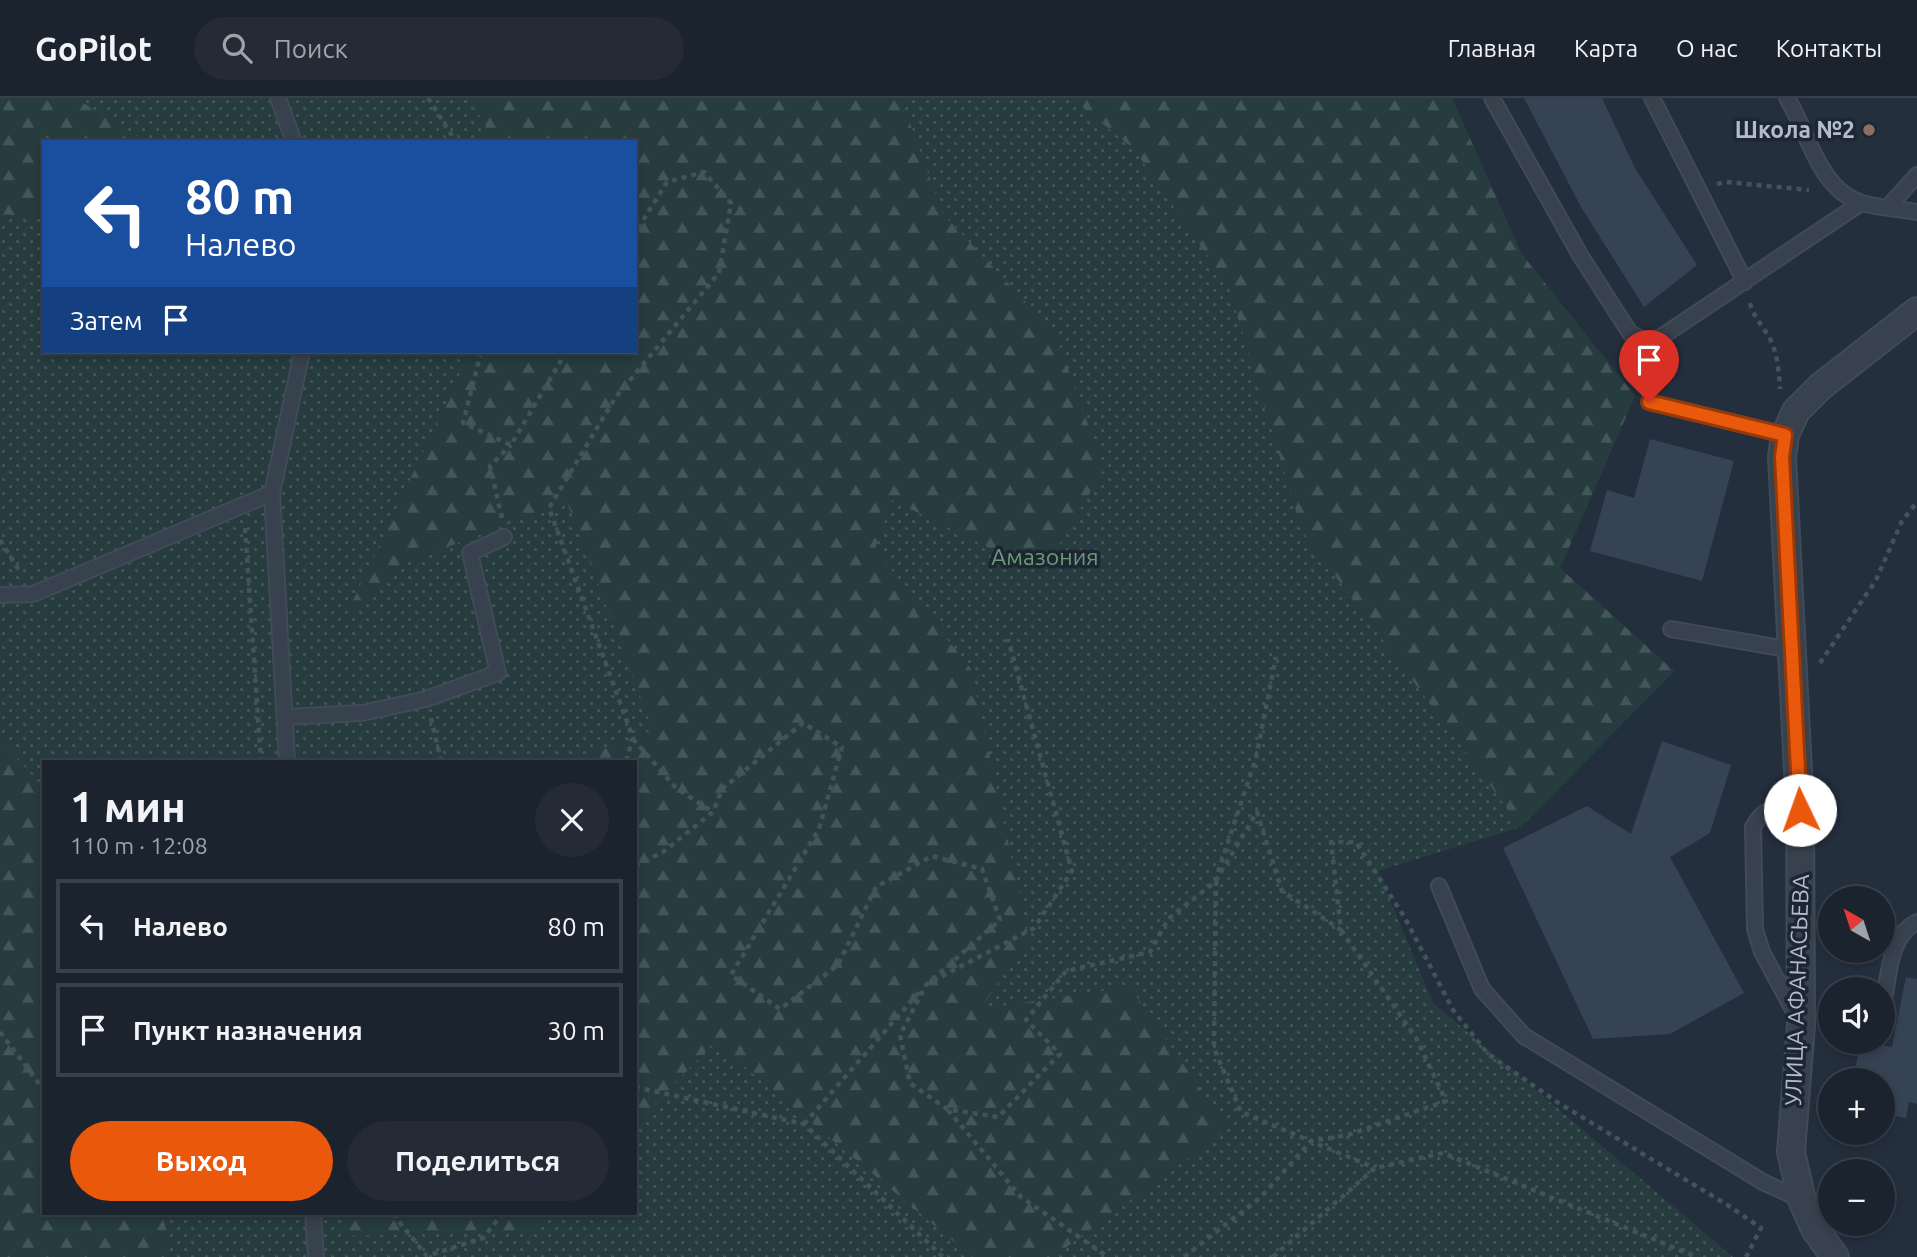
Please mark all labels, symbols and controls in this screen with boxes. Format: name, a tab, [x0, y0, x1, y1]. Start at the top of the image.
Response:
search box	[194, 17, 684, 80]
icon: search	[218, 29, 256, 67]
text: GoPilot	[35, 30, 152, 67]
text: Поиск	[274, 34, 348, 63]
text: Главная	[1448, 35, 1536, 62]
text: Карта	[1574, 35, 1638, 62]
text: О нас	[1676, 35, 1738, 62]
text: Контакты	[1776, 35, 1882, 62]
place label: Школа №2	[1735, 117, 1855, 142]
marker: Школа №2	[1861, 122, 1877, 138]
icon: left	[70, 168, 161, 259]
text: 80 m	[185, 168, 294, 223]
text: Налево	[185, 226, 297, 262]
icon: arrive	[157, 301, 195, 339]
text: Затем	[70, 306, 143, 335]
pin	[1619, 330, 1679, 402]
icon: arrive	[1630, 341, 1668, 379]
park label: Амазония	[991, 544, 1099, 569]
position arrow	[1763, 773, 1837, 847]
text: 1 мин	[70, 783, 186, 830]
button: close	[535, 783, 609, 857]
text: 110 m · 12:08	[70, 833, 208, 858]
street label: УЛИЦА АФАНАСЬЕВА	[1780, 874, 1813, 1106]
north arrow	[1818, 886, 1895, 962]
map controls	[1818, 886, 1895, 1236]
icon: left	[74, 907, 112, 945]
text: Налево	[133, 912, 228, 941]
text: 80 m	[547, 912, 605, 941]
button: sound	[1818, 977, 1895, 1054]
icon: arrive	[74, 1011, 112, 1049]
text: Пункт назначения	[133, 1016, 363, 1045]
text: 30 m	[547, 1016, 605, 1045]
button: +	[1818, 1068, 1895, 1145]
button: Выход	[70, 1121, 333, 1201]
button: Поделиться	[347, 1121, 609, 1201]
button: −	[1818, 1159, 1895, 1236]

